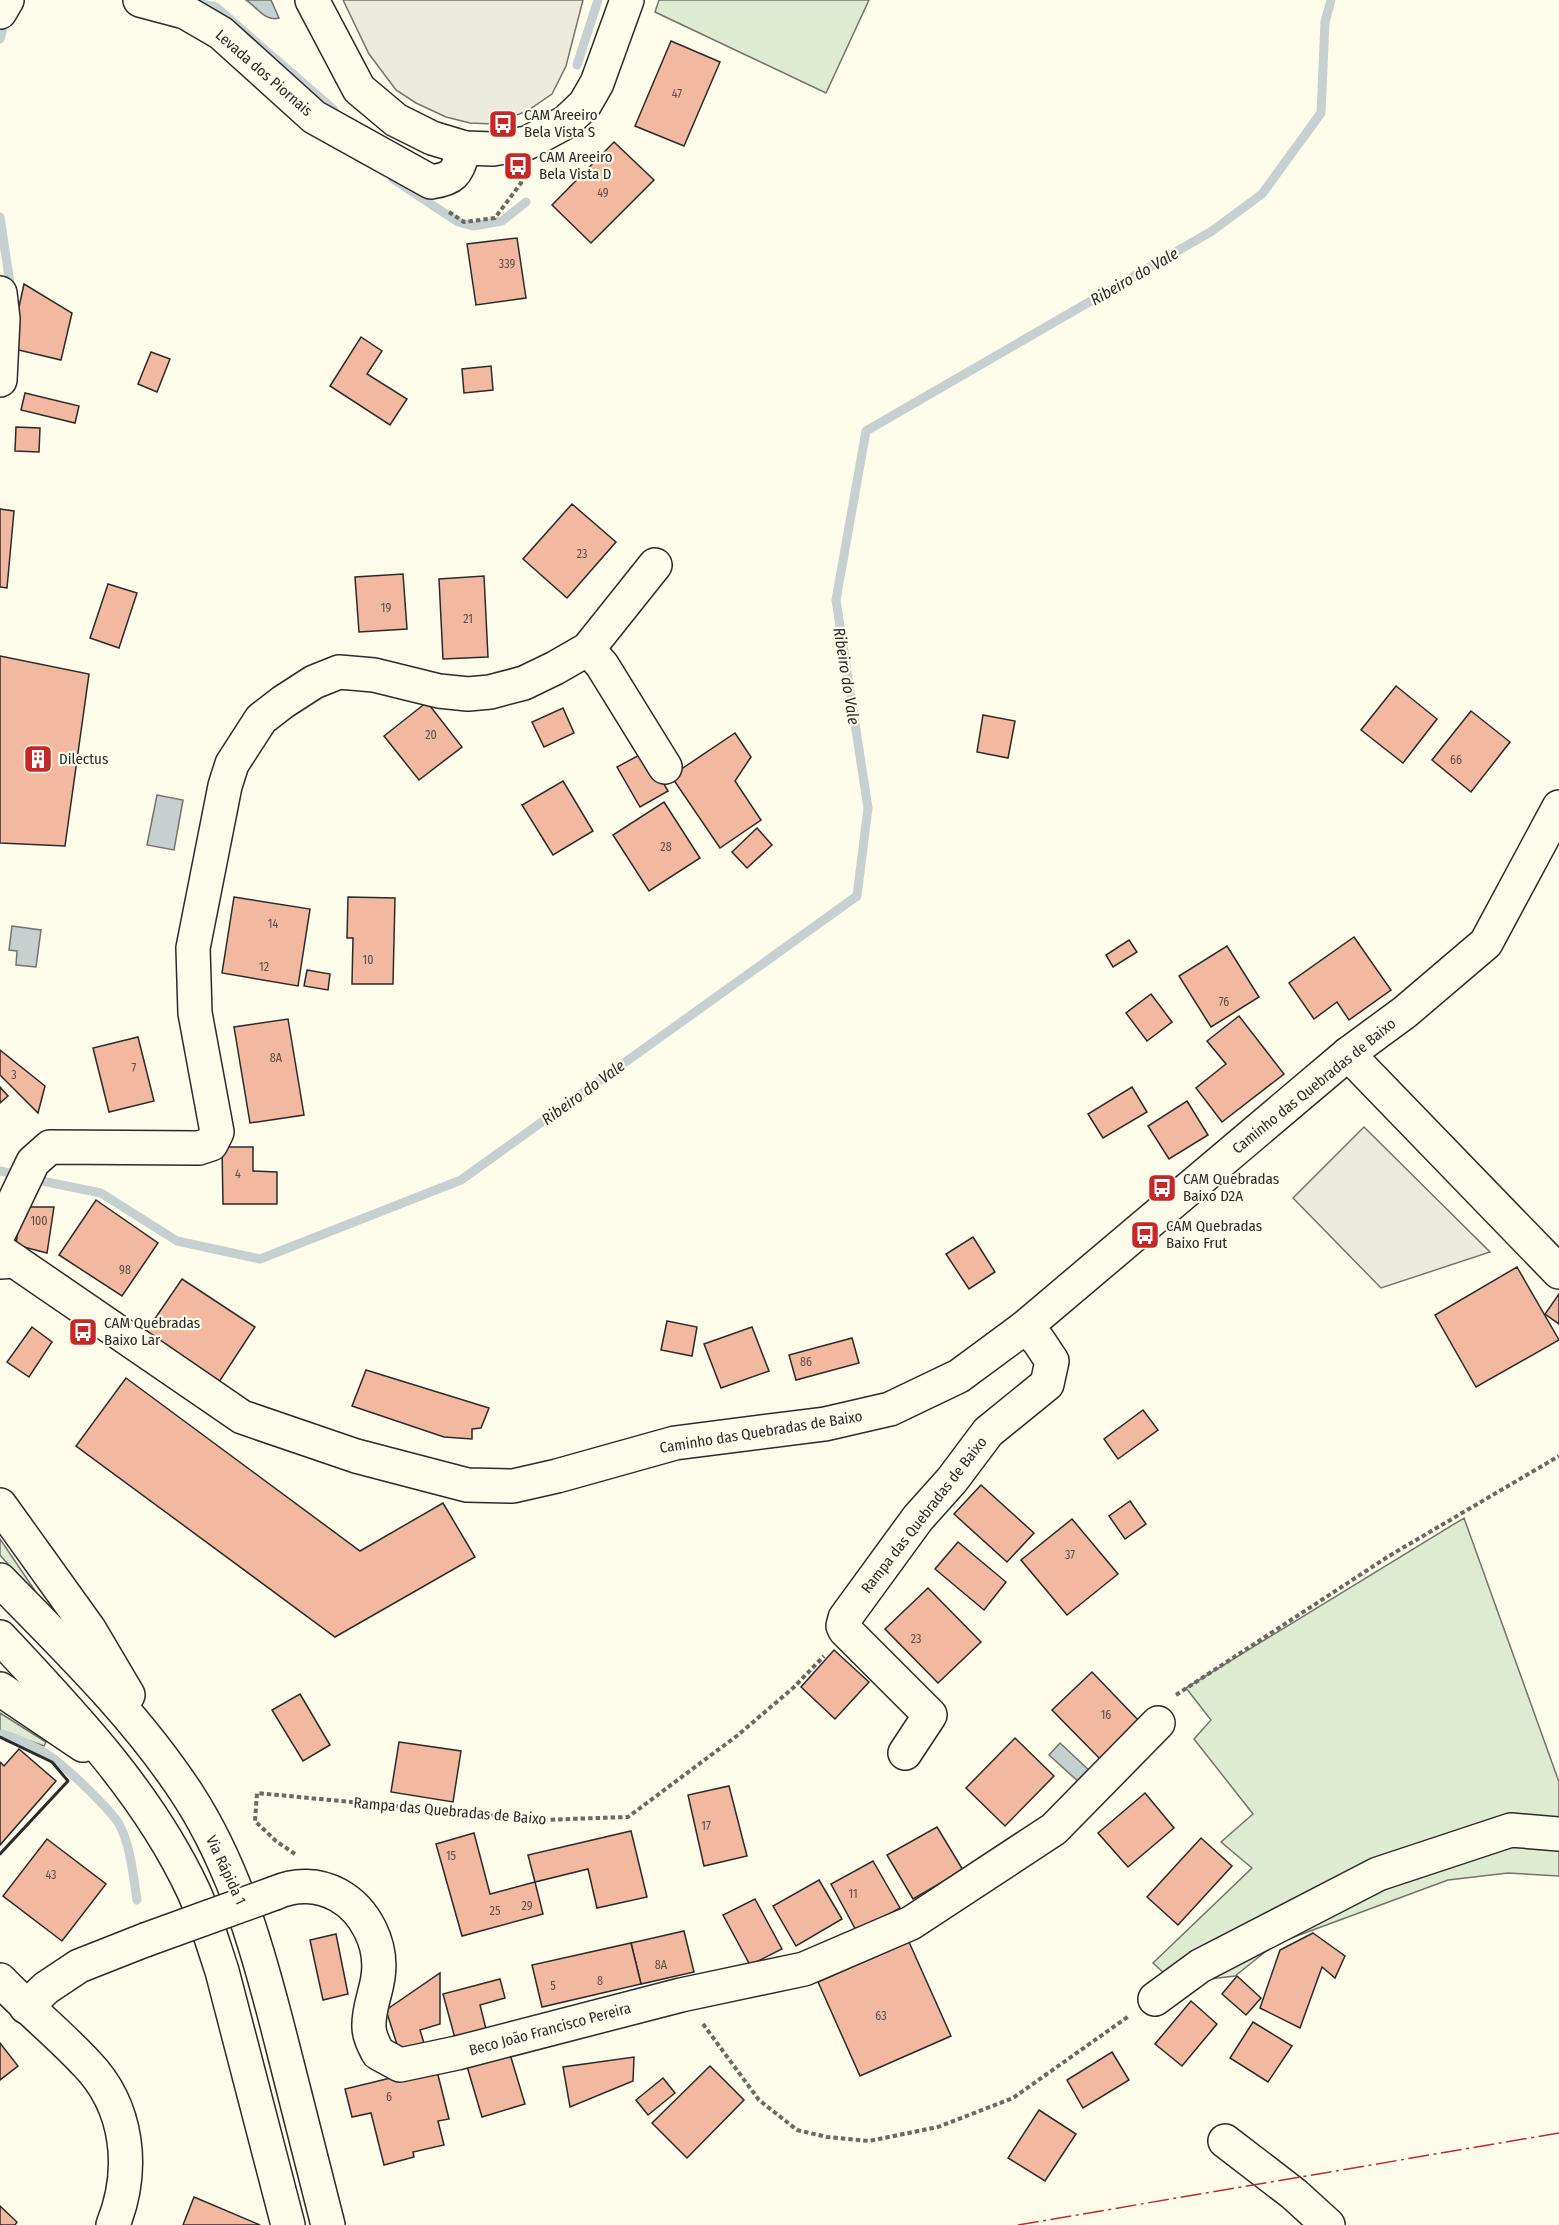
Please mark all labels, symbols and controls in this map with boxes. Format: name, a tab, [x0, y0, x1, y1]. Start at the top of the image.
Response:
street label: Levada dos Piornais	[212, 26, 316, 120]
house number: 47	[672, 87, 682, 101]
place label: CAM Areeiro Bela Vista S	[524, 106, 598, 141]
bus stop icon: CAM Areeiro Bela Vista S	[487, 108, 519, 140]
place label: CAM Areeiro Bela Vista D	[539, 148, 613, 183]
bus stop icon: CAM Areeiro Bela Vista D	[502, 150, 534, 182]
house number: 49	[597, 186, 609, 200]
water label: Ribeiro do Vale	[1087, 243, 1182, 309]
house number: 339	[499, 257, 515, 271]
house number: 23	[577, 547, 587, 561]
house number: 19	[381, 601, 391, 615]
house number: 21	[463, 612, 473, 626]
water label: Ribeiro do Vale	[829, 626, 864, 726]
house number: 20	[425, 728, 437, 742]
building icon: Dilectus	[22, 743, 54, 775]
place label: Dilectus	[59, 750, 108, 768]
house number: 66	[1450, 753, 1462, 767]
house number: 28	[660, 840, 672, 854]
house number: 14	[268, 917, 278, 931]
house number: 10	[363, 953, 373, 967]
house number: 12	[259, 960, 269, 974]
house number: 76	[1219, 995, 1229, 1009]
street label: Caminho das Quebradas de Baixo	[1229, 1014, 1399, 1158]
house number: 8A	[270, 1051, 283, 1065]
water label: Ribeiro do Vale	[538, 1056, 629, 1129]
house number: 7	[132, 1061, 137, 1075]
house number: 3	[11, 1068, 17, 1082]
house number: 4	[235, 1167, 241, 1181]
place label: CAM Quebradas Baixo D2A	[1183, 1170, 1279, 1205]
bus stop icon: CAM Quebradas Baixo D2A	[1146, 1172, 1178, 1204]
house number: 100	[30, 1214, 48, 1228]
place label: CAM Quebradas Baixo Frut	[1166, 1217, 1262, 1252]
bus stop icon: CAM Quebradas Baixo Frut	[1129, 1219, 1161, 1251]
house number: 98	[119, 1263, 131, 1277]
place label: CAM Quebradas Baixo Lar	[104, 1314, 200, 1349]
bus stop icon: CAM Quebradas Baixo Lar	[67, 1316, 99, 1348]
house number: 86	[800, 1355, 812, 1369]
street label: Caminho das Quebradas de Baixo	[658, 1407, 864, 1457]
street label: Rampa das Quebradas de Baixo	[857, 1433, 991, 1597]
house number: 37	[1065, 1548, 1075, 1562]
house number: 23	[911, 1632, 921, 1646]
house number: 16	[1101, 1708, 1111, 1722]
street label: Rampa das Quebradas de Baixo	[353, 1794, 547, 1828]
house number: 17	[701, 1819, 711, 1833]
street label: Via Rápida 1	[202, 1833, 250, 1907]
house number: 15	[446, 1849, 457, 1863]
house number: 43	[45, 1868, 57, 1882]
house number: 11	[848, 1887, 858, 1901]
house number: 29	[521, 1899, 533, 1913]
house number: 25	[490, 1904, 501, 1918]
house number: 8A	[655, 1958, 668, 1972]
house number: 8	[597, 1974, 603, 1988]
house number: 5	[550, 1979, 556, 1993]
street label: Beco João Francisco Pereira	[467, 1999, 633, 2059]
house number: 63	[875, 2009, 887, 2023]
house number: 6	[386, 2090, 392, 2104]

